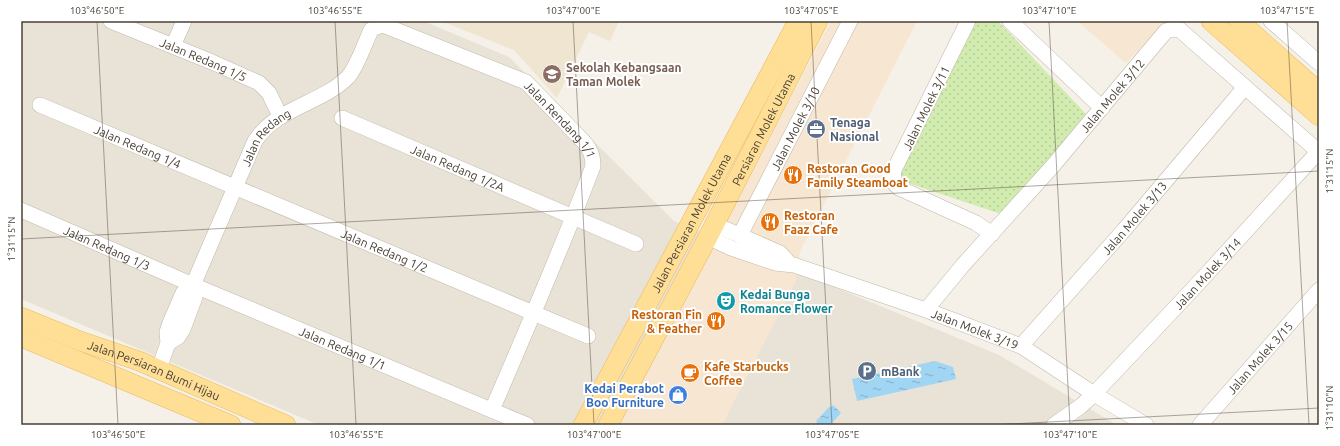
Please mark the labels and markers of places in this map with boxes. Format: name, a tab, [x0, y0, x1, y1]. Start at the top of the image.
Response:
place label: Sekolah Kebangsaan Taman Molek	[566, 61, 681, 88]
school or university icon: Sekolah Kebangsaan Taman Molek	[541, 63, 563, 85]
place label: Tenaga Nasional	[830, 116, 879, 143]
office icon: Tenaga Nasional	[805, 118, 827, 140]
place label: Restoran Good Family Steamboat	[807, 162, 908, 189]
restaurant icon: Restoran Good Family Steamboat	[782, 164, 804, 186]
place label: Restoran Faaz Cafe	[784, 209, 838, 236]
restaurant icon: Restoran Faaz Cafe	[759, 211, 781, 233]
place label: Kedai Bunga Romance Flower	[740, 288, 833, 315]
theatre icon: Kedai Bunga Romance Flower	[715, 290, 737, 312]
place label: Restoran Fin & Feather	[631, 308, 702, 335]
restaurant icon: Restoran Fin & Feather	[705, 310, 727, 332]
place label: Kafe Starbucks Coffee	[704, 360, 789, 387]
parking icon: mBank	[856, 360, 878, 382]
cafe icon: Kafe Starbucks Coffee	[679, 362, 701, 384]
place label: mBank	[881, 365, 920, 378]
place label: Kedai Perabot Boo Furniture	[584, 382, 664, 409]
shop icon: Kedai Perabot Boo Furniture	[667, 384, 689, 406]

